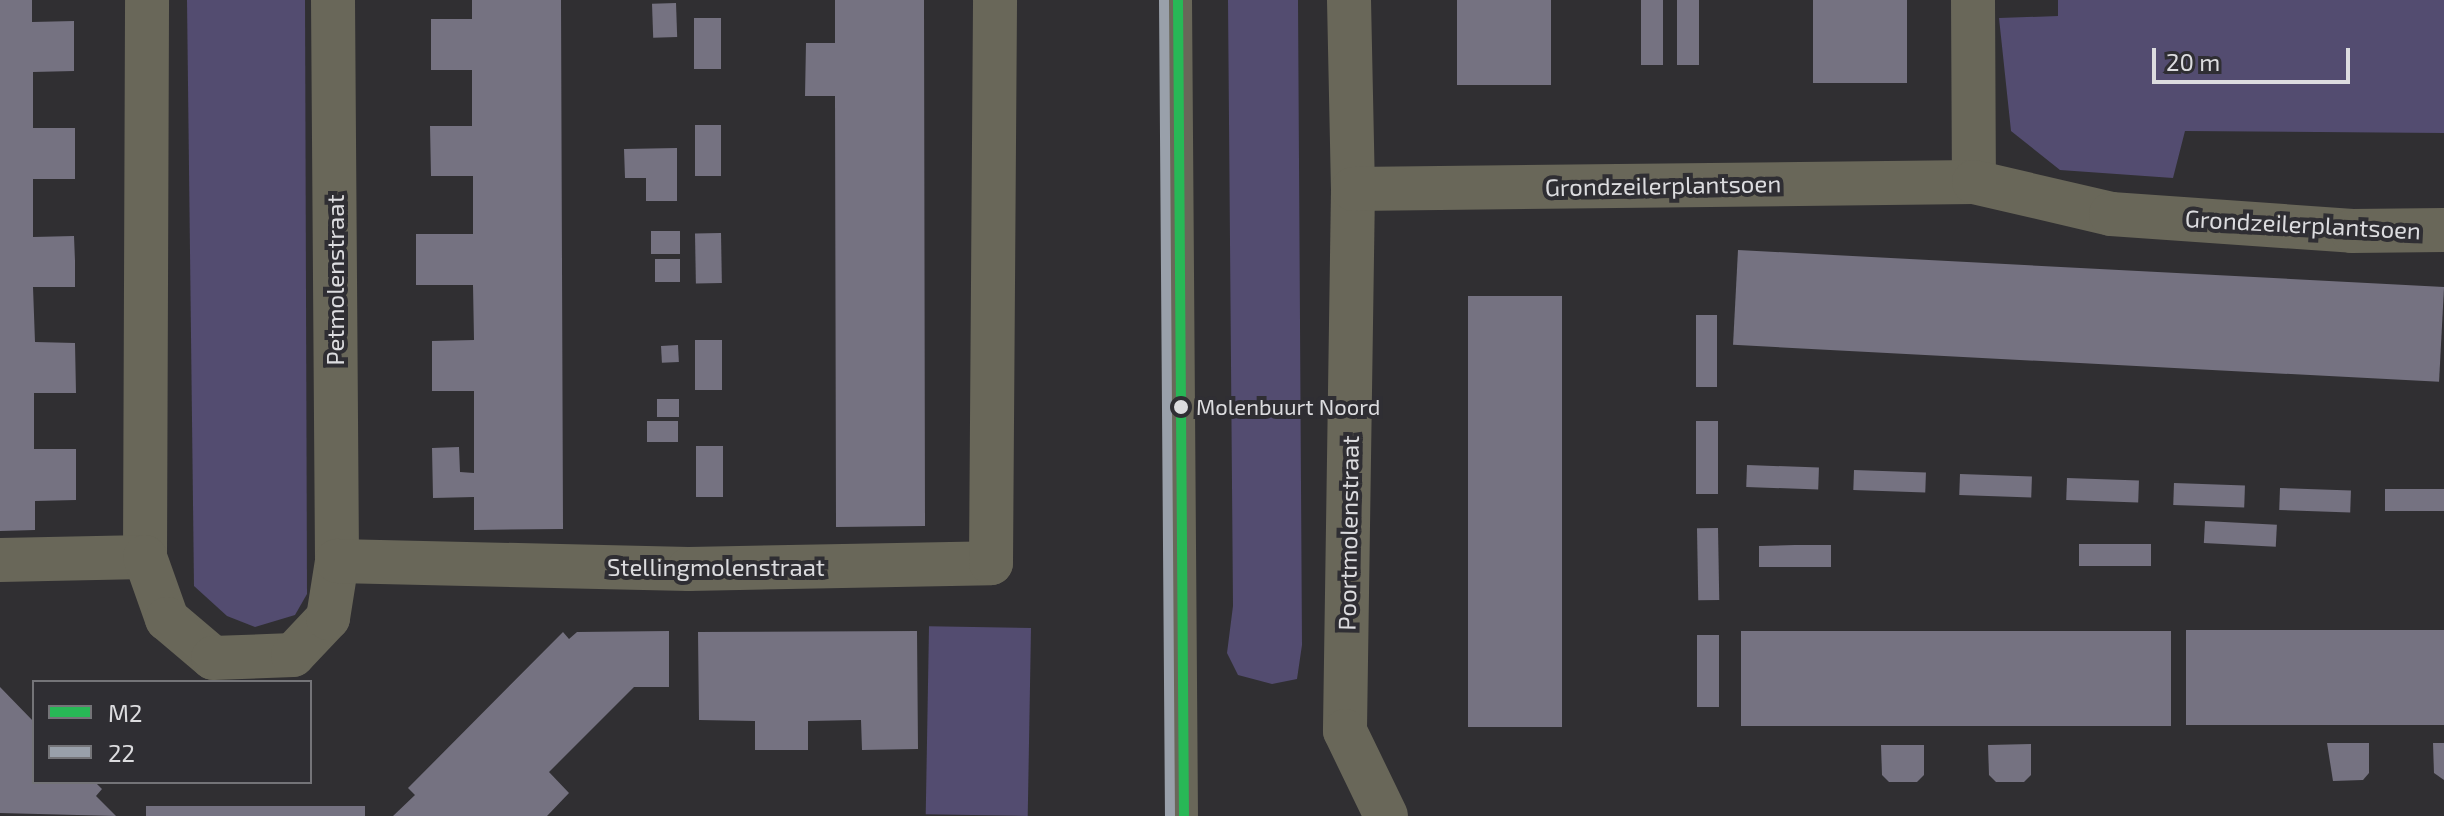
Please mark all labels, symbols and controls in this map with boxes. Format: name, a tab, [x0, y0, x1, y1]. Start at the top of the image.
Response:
scale bar	[2156, 32, 2354, 82]
text: 20 m	[2166, 47, 2220, 76]
street label: Grondzeilerplantsoen	[1545, 169, 1781, 201]
street label: Petmolenstraat	[321, 194, 349, 366]
street label: Grondzeilerplantsoen	[2184, 203, 2422, 245]
place label: Molenbuurt Noord	[1196, 394, 1380, 420]
marker: Molenbuurt Noord	[1173, 399, 1189, 415]
street label: Poortmolenstraat	[1332, 435, 1364, 631]
street label: Stellingmolenstraat	[607, 553, 825, 581]
legend	[32, 680, 312, 784]
text: M2	[108, 698, 143, 727]
text: 22	[108, 738, 135, 767]

